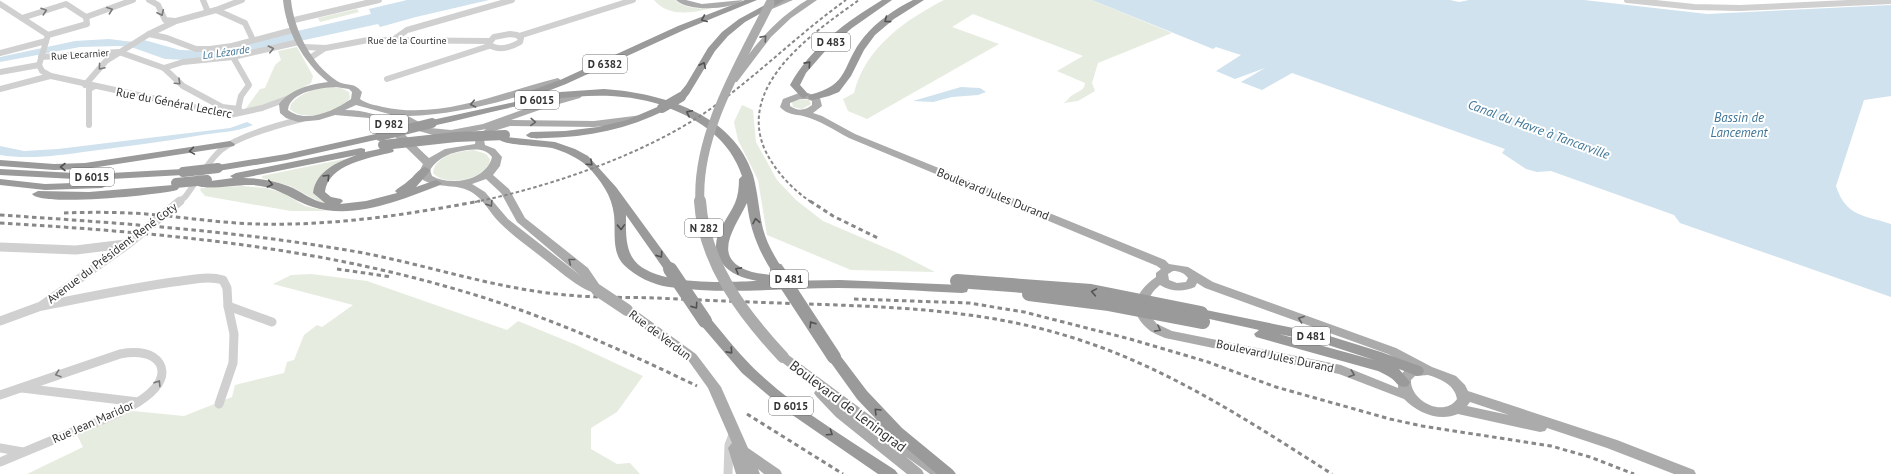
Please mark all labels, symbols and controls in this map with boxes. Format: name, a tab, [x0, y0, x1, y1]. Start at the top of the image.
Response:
one-way arrow	[106, 6, 113, 14]
one-way arrow	[40, 7, 47, 15]
one-way arrow	[156, 8, 164, 16]
one-way arrow	[700, 14, 707, 22]
one-way arrow	[884, 15, 891, 22]
road number: D 483	[812, 33, 850, 51]
street label: Rue de la Courtine	[367, 34, 447, 47]
one-way arrow	[760, 35, 767, 43]
water label: La Lézarde	[201, 42, 251, 62]
one-way arrow	[267, 45, 274, 53]
street label: Rue Lecarnier	[51, 46, 110, 63]
road number: D 6382	[583, 55, 627, 73]
one-way arrow	[803, 61, 811, 69]
one-way arrow	[99, 62, 106, 69]
one-way arrow	[698, 62, 706, 69]
one-way arrow	[173, 77, 181, 84]
street label: Rue du Général Leclerc	[115, 84, 234, 121]
road number: D 6015	[515, 91, 559, 109]
water label: Canal du Havre à Tancarville	[1466, 96, 1612, 163]
one-way arrow	[470, 99, 476, 107]
water label: Bassin de Lancement	[1711, 109, 1768, 141]
one-way arrow	[686, 110, 693, 118]
road number: D 982	[370, 115, 408, 133]
one-way arrow	[530, 118, 536, 127]
one-way arrow	[188, 146, 195, 155]
one-way arrow	[585, 158, 593, 166]
one-way arrow	[60, 163, 66, 171]
street label: Boulevard Jules Durand	[935, 164, 1052, 223]
road number: D 6015	[70, 168, 114, 186]
one-way arrow	[322, 174, 330, 182]
one-way arrow	[267, 180, 273, 188]
street label: Avenue du Président René Coty	[44, 199, 180, 306]
one-way arrow	[485, 200, 493, 207]
one-way arrow	[753, 218, 761, 225]
road number: N 282	[685, 219, 723, 237]
one-way arrow	[616, 224, 625, 230]
one-way arrow	[655, 250, 662, 257]
one-way arrow	[569, 259, 576, 266]
one-way arrow	[734, 267, 742, 275]
road number: D 481	[770, 270, 808, 288]
one-way arrow	[1091, 288, 1097, 297]
one-way arrow	[690, 302, 697, 309]
street label: Rue de Verdun	[626, 306, 694, 363]
one-way arrow	[1298, 315, 1305, 323]
one-way arrow	[810, 321, 817, 328]
one-way arrow	[1154, 325, 1161, 332]
road number: D 481	[1292, 327, 1330, 345]
street label: Boulevard Jules Durand	[1215, 336, 1335, 375]
one-way arrow	[725, 346, 732, 354]
street label: Boulevard de Leningrad	[786, 356, 910, 456]
one-way arrow	[1349, 369, 1356, 378]
one-way arrow	[55, 370, 62, 378]
one-way arrow	[153, 380, 161, 387]
street label: Rue Jean Maridor	[50, 397, 136, 446]
road number: D 6015	[769, 397, 813, 415]
one-way arrow	[874, 408, 882, 416]
one-way arrow	[826, 429, 833, 436]

